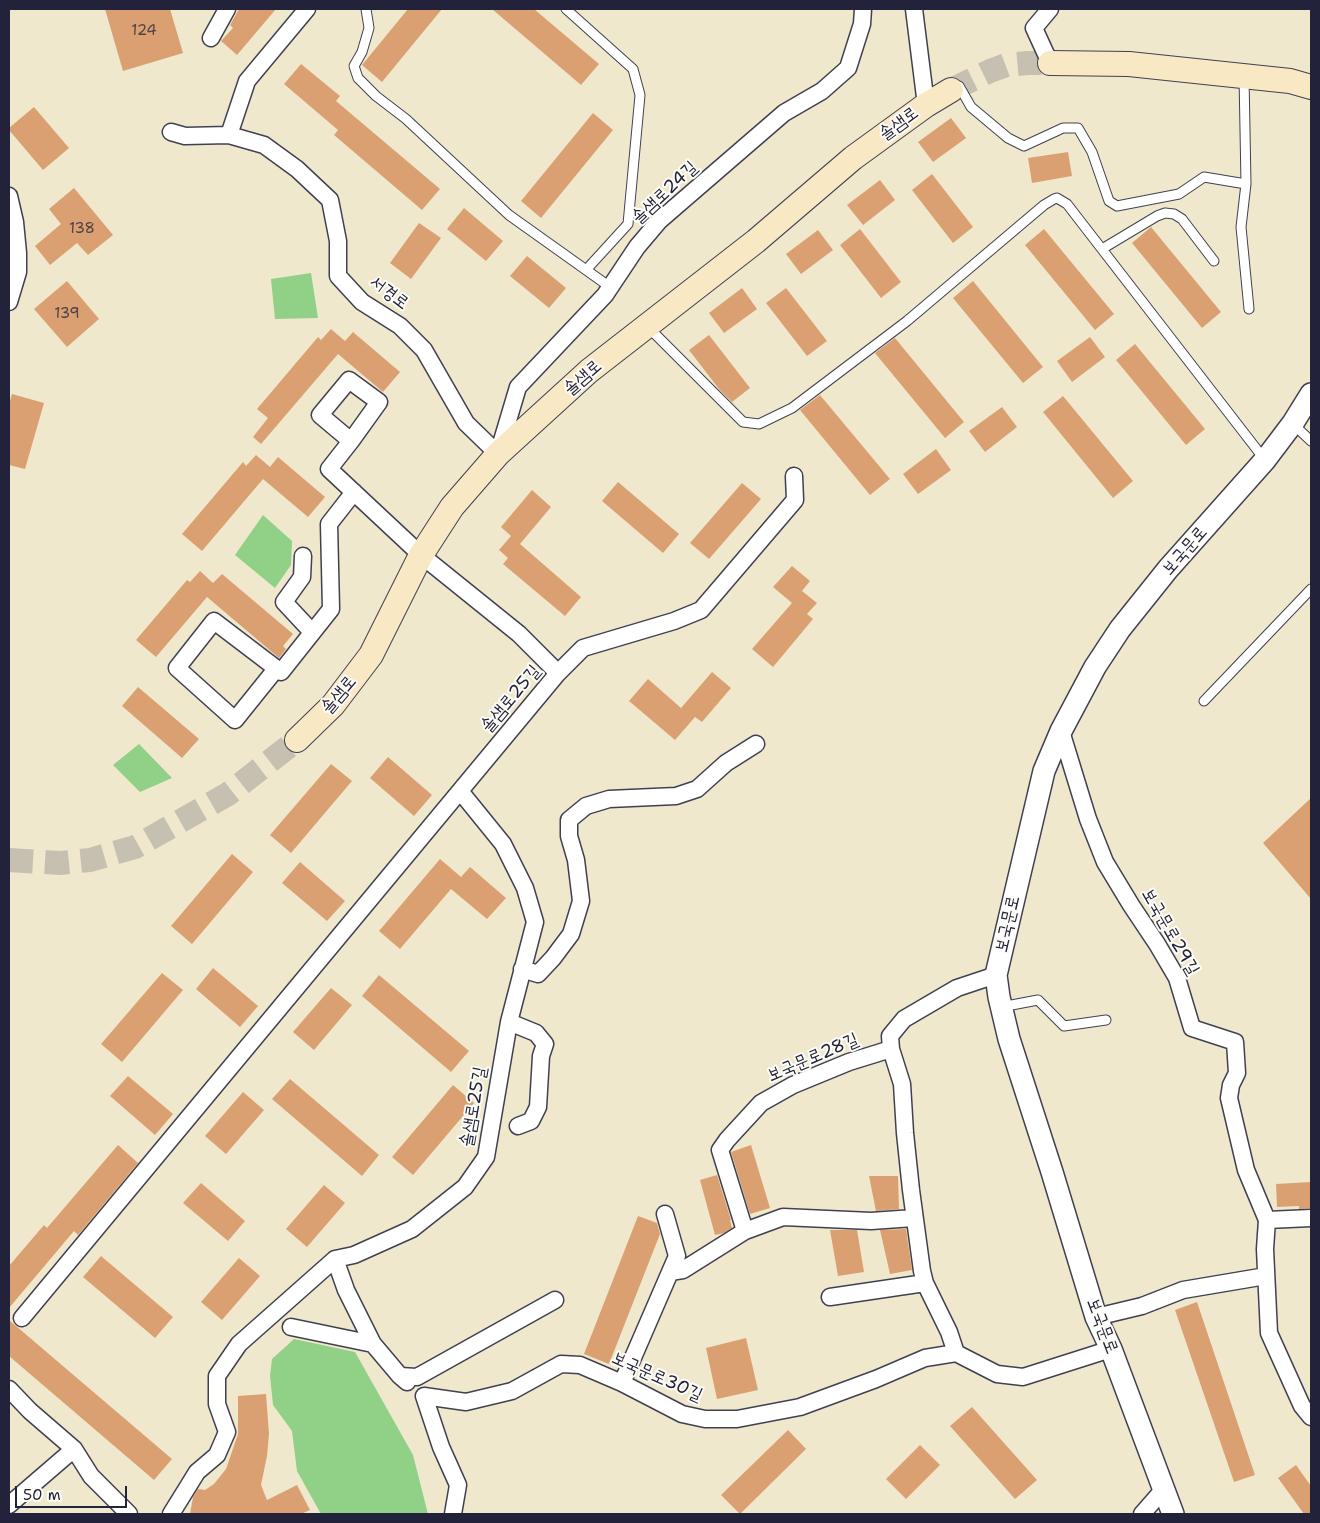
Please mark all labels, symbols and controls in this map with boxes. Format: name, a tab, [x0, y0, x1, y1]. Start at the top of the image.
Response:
house number: 124	[131, 22, 157, 40]
street label: 솔샘로	[875, 102, 923, 146]
street label: 솔샘로24길	[628, 157, 702, 229]
house number: 138	[69, 220, 95, 238]
street label: 서경로	[365, 271, 413, 315]
house number: 139	[54, 305, 80, 323]
street label: 솔샘로	[560, 356, 606, 400]
street label: 보국문로	[1158, 522, 1212, 580]
street label: 솔샘로25길	[477, 661, 545, 737]
street label: 솔샘로	[317, 671, 361, 719]
street label: 보국문로29길	[1136, 885, 1204, 979]
street label: 보국문로	[991, 893, 1025, 955]
street label: 보국문로28길	[764, 1029, 862, 1087]
street label: 솔샘로25길	[456, 1065, 492, 1149]
street label: 보국문로	[1082, 1295, 1122, 1357]
street label: 보국문로30길	[608, 1347, 706, 1407]
scale bar	[18, 1476, 130, 1508]
text: 50 m	[23, 1485, 61, 1505]

